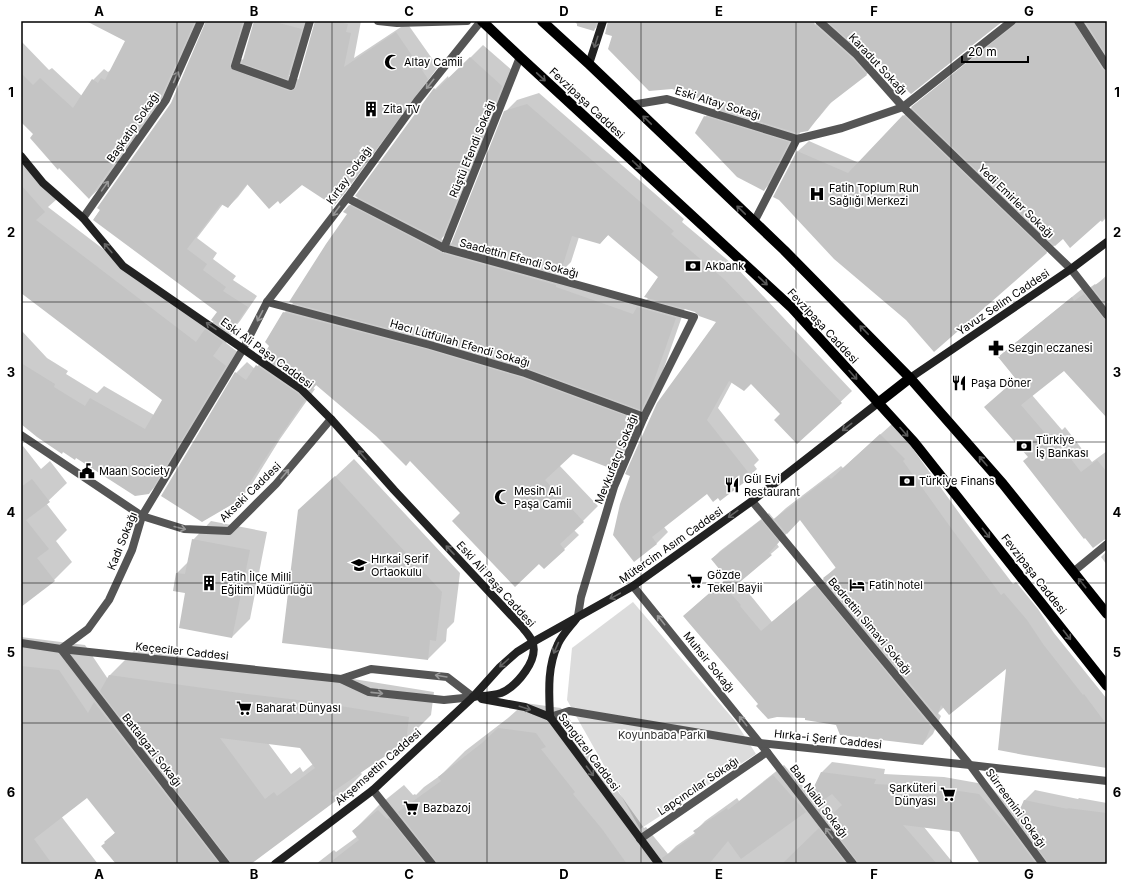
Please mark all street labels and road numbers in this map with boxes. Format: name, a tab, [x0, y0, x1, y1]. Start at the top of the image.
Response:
street label: Karadut Sokağı	[846, 30, 910, 98]
street label: Fevzipaşa Caddesi	[546, 65, 628, 141]
street label: Eski Altay Sokağı	[673, 83, 763, 123]
street label: Başkatip Sokağı	[104, 89, 162, 165]
street label: Rüştü Efendi Sokağı	[446, 98, 498, 200]
street label: Kırtay Sokağı	[323, 143, 375, 207]
street label: Yedi Emirler Sokağı	[975, 161, 1057, 241]
street label: Saadettin Efendi Sokağı	[458, 235, 580, 281]
street label: Yavuz Selim Caddesi	[954, 266, 1052, 338]
street label: Fevzipaşa Caddesi	[785, 285, 861, 367]
street label: Eski Ali Paşa Caddesi	[218, 315, 316, 391]
street label: Hacı Lütfüllah Efendi Sokağı	[388, 316, 532, 370]
street label: Mevkufatçı Sokağı	[592, 412, 640, 506]
street label: Akseki Caddesi	[216, 459, 284, 525]
street label: Mütercim Asım Caddesi	[616, 504, 726, 586]
street label: Kadı Sokağı	[104, 510, 140, 572]
street label: Fevzipaşa Caddesi	[998, 531, 1070, 617]
street label: Eski Ali Paşa Caddesi	[454, 538, 538, 630]
street label: Bedrettin Simavi Sokağı	[825, 575, 915, 677]
street label: Muhsir Sokağı	[680, 629, 738, 695]
street label: Keçeciler Caddesi	[135, 639, 229, 663]
street label: Sangüzel Caddesi	[555, 710, 623, 794]
street label: Battalgazi Sokağı	[119, 711, 185, 789]
street label: Akşemsettin Caddesi	[332, 726, 424, 808]
street label: Hırka-i Şerif Caddesi	[773, 726, 883, 752]
street label: Lapçıncılar Sokağı	[655, 754, 741, 818]
street label: Bab Naibi Sokağı	[787, 762, 851, 840]
street label: Sürreemini Sokağı	[983, 766, 1049, 850]

